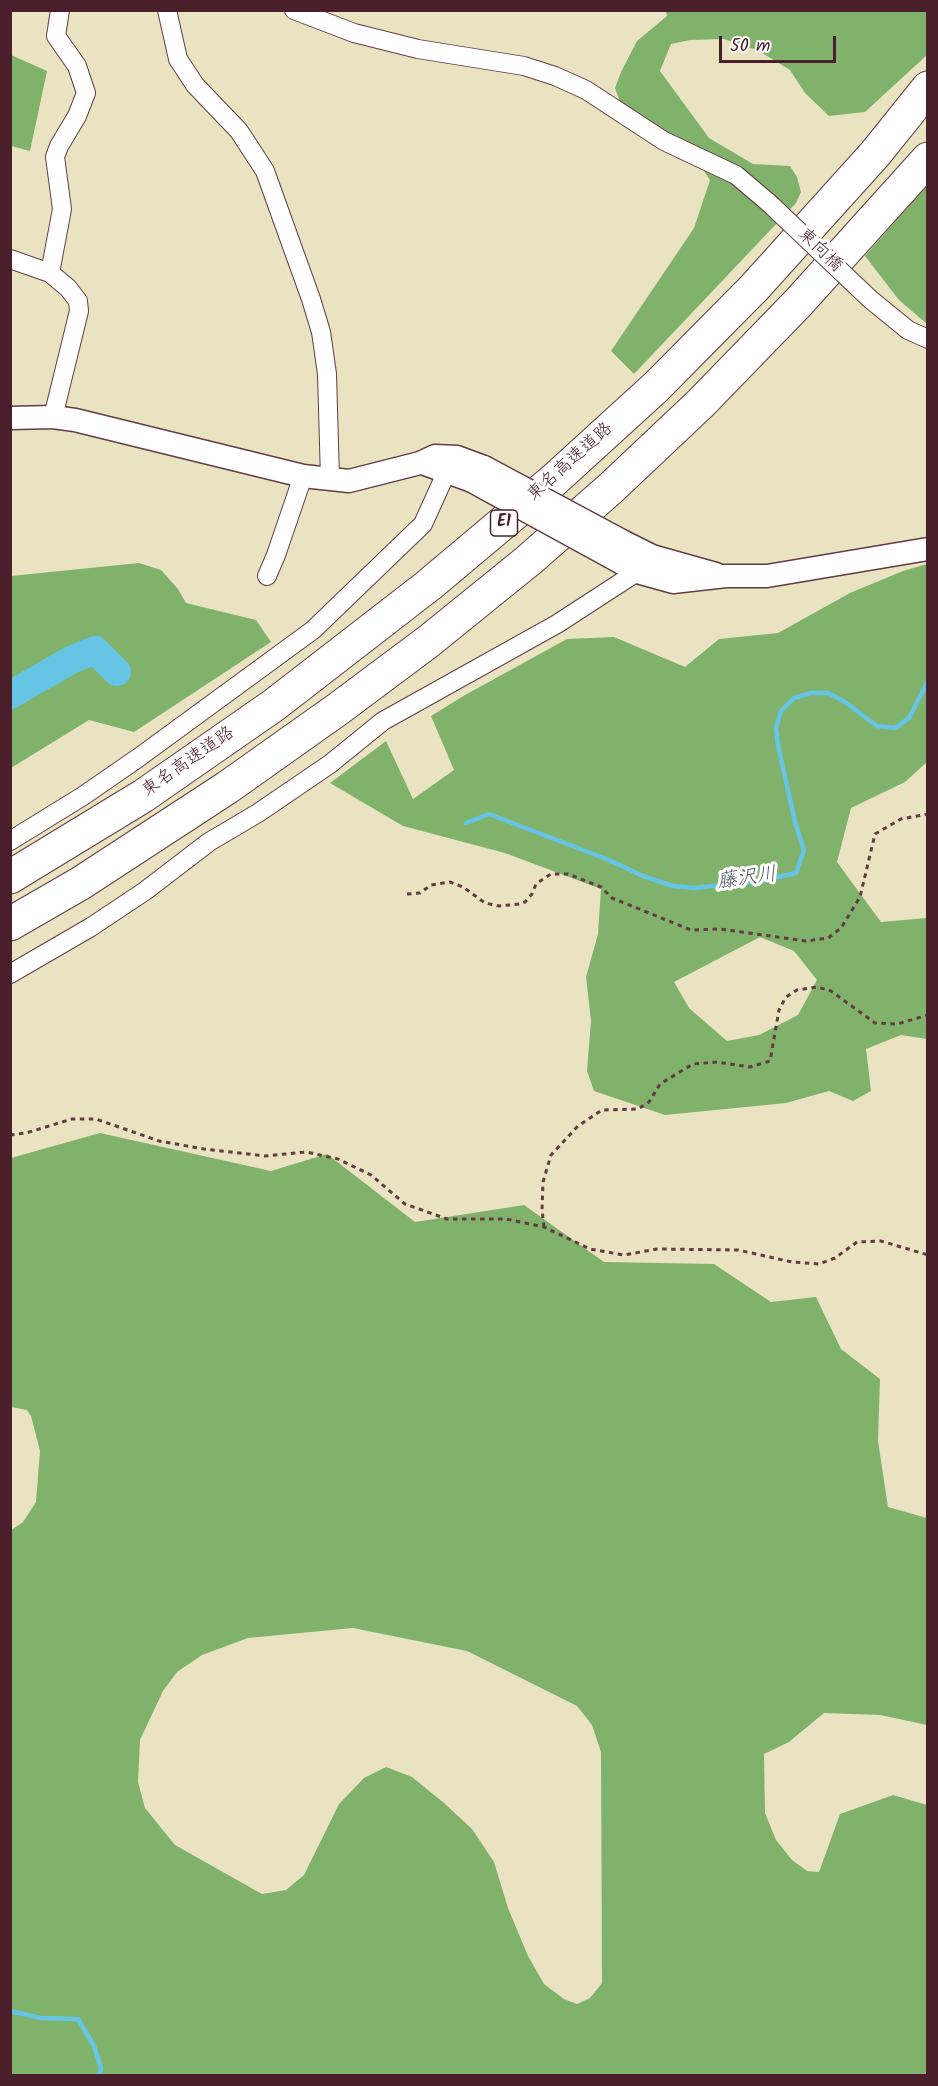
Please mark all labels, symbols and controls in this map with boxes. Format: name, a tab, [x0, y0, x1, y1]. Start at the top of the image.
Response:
scale bar	[722, 24, 839, 62]
text: 50 m	[730, 32, 770, 61]
street label: 東向橋	[792, 224, 846, 278]
street label: 東名高速道路	[524, 419, 618, 507]
road number: E1	[490, 510, 518, 536]
street label: 東名高速道路	[139, 723, 239, 803]
water label: 藤沢川	[716, 864, 778, 896]

